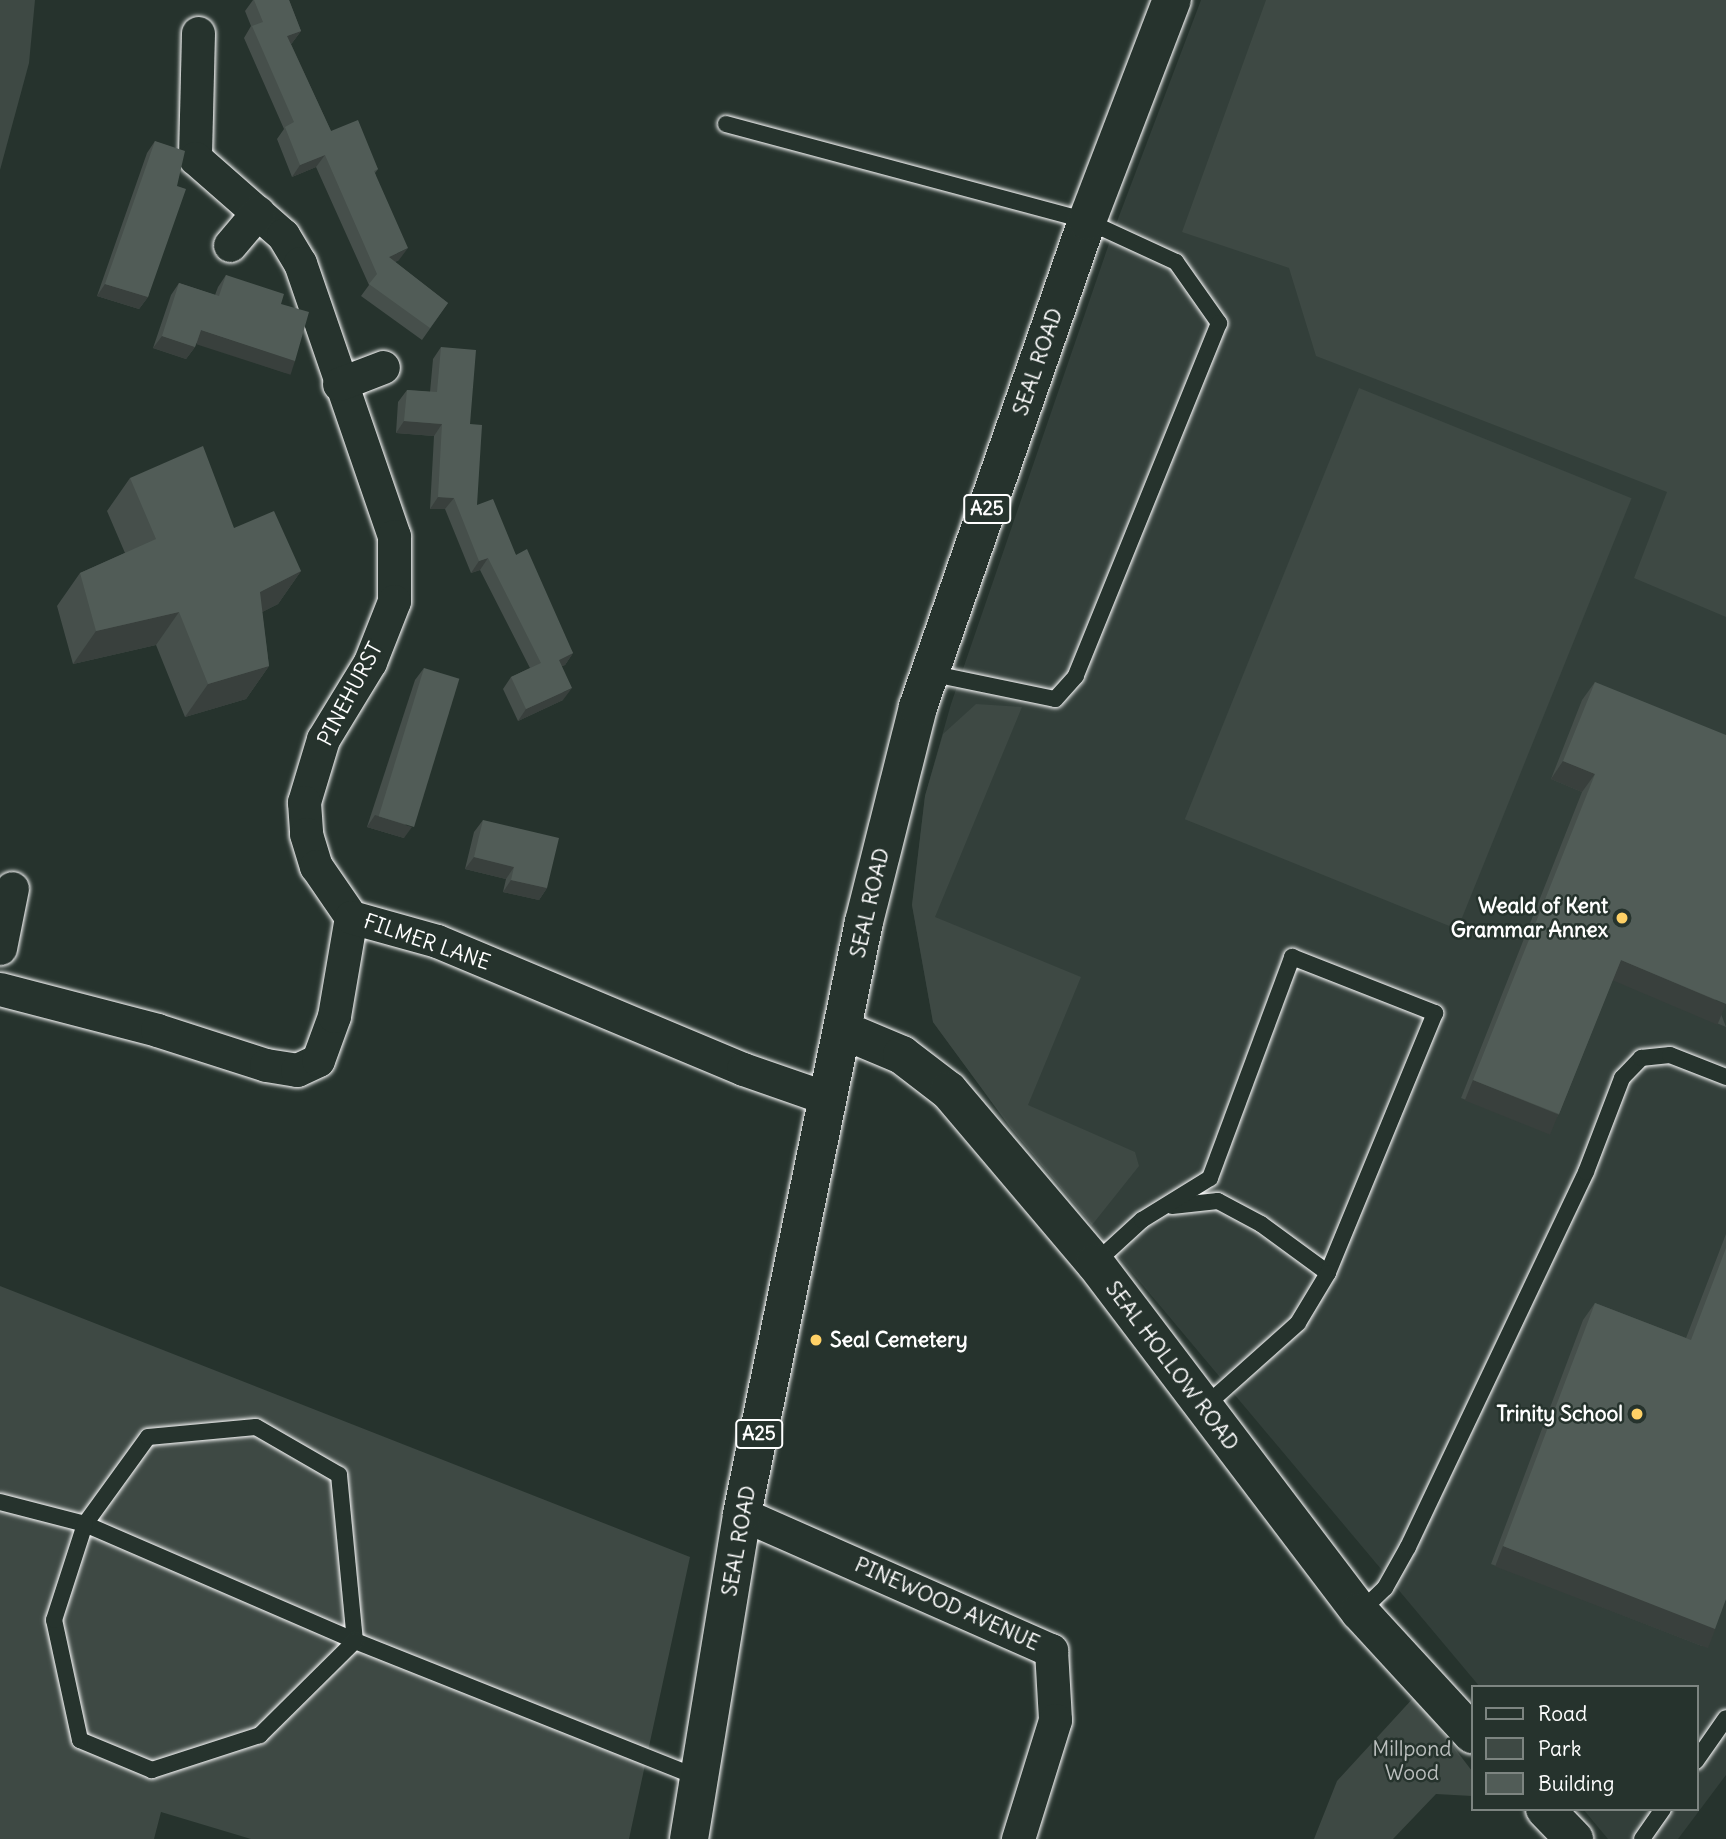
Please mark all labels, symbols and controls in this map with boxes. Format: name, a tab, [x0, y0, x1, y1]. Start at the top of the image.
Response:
street label: SEAL ROAD	[1008, 305, 1068, 419]
road number: A25	[962, 494, 1012, 524]
street label: PINEHURST	[312, 638, 388, 750]
street label: SEAL ROAD	[845, 846, 895, 960]
place label: Weald of Kent Grammar Annex	[1451, 893, 1608, 943]
street label: FILMER LANE	[361, 909, 493, 975]
marker: Weald of Kent Grammar Annex	[1614, 910, 1630, 926]
street label: SEAL HOLLOW ROAD	[1100, 1276, 1244, 1456]
place label: Seal Cemetery	[830, 1327, 968, 1353]
marker: Seal Cemetery	[808, 1332, 824, 1348]
place label: Trinity School	[1497, 1401, 1623, 1427]
marker: Trinity School	[1629, 1406, 1645, 1422]
road number: A25	[734, 1418, 784, 1450]
street label: SEAL ROAD	[717, 1484, 761, 1598]
street label: PINEWOOD AVENUE	[851, 1552, 1043, 1656]
legend	[1470, 1685, 1698, 1811]
text: Road	[1538, 1700, 1587, 1727]
text: Park	[1538, 1735, 1581, 1762]
park label: Millpond Wood	[1372, 1736, 1452, 1786]
text: Building	[1538, 1770, 1614, 1797]

